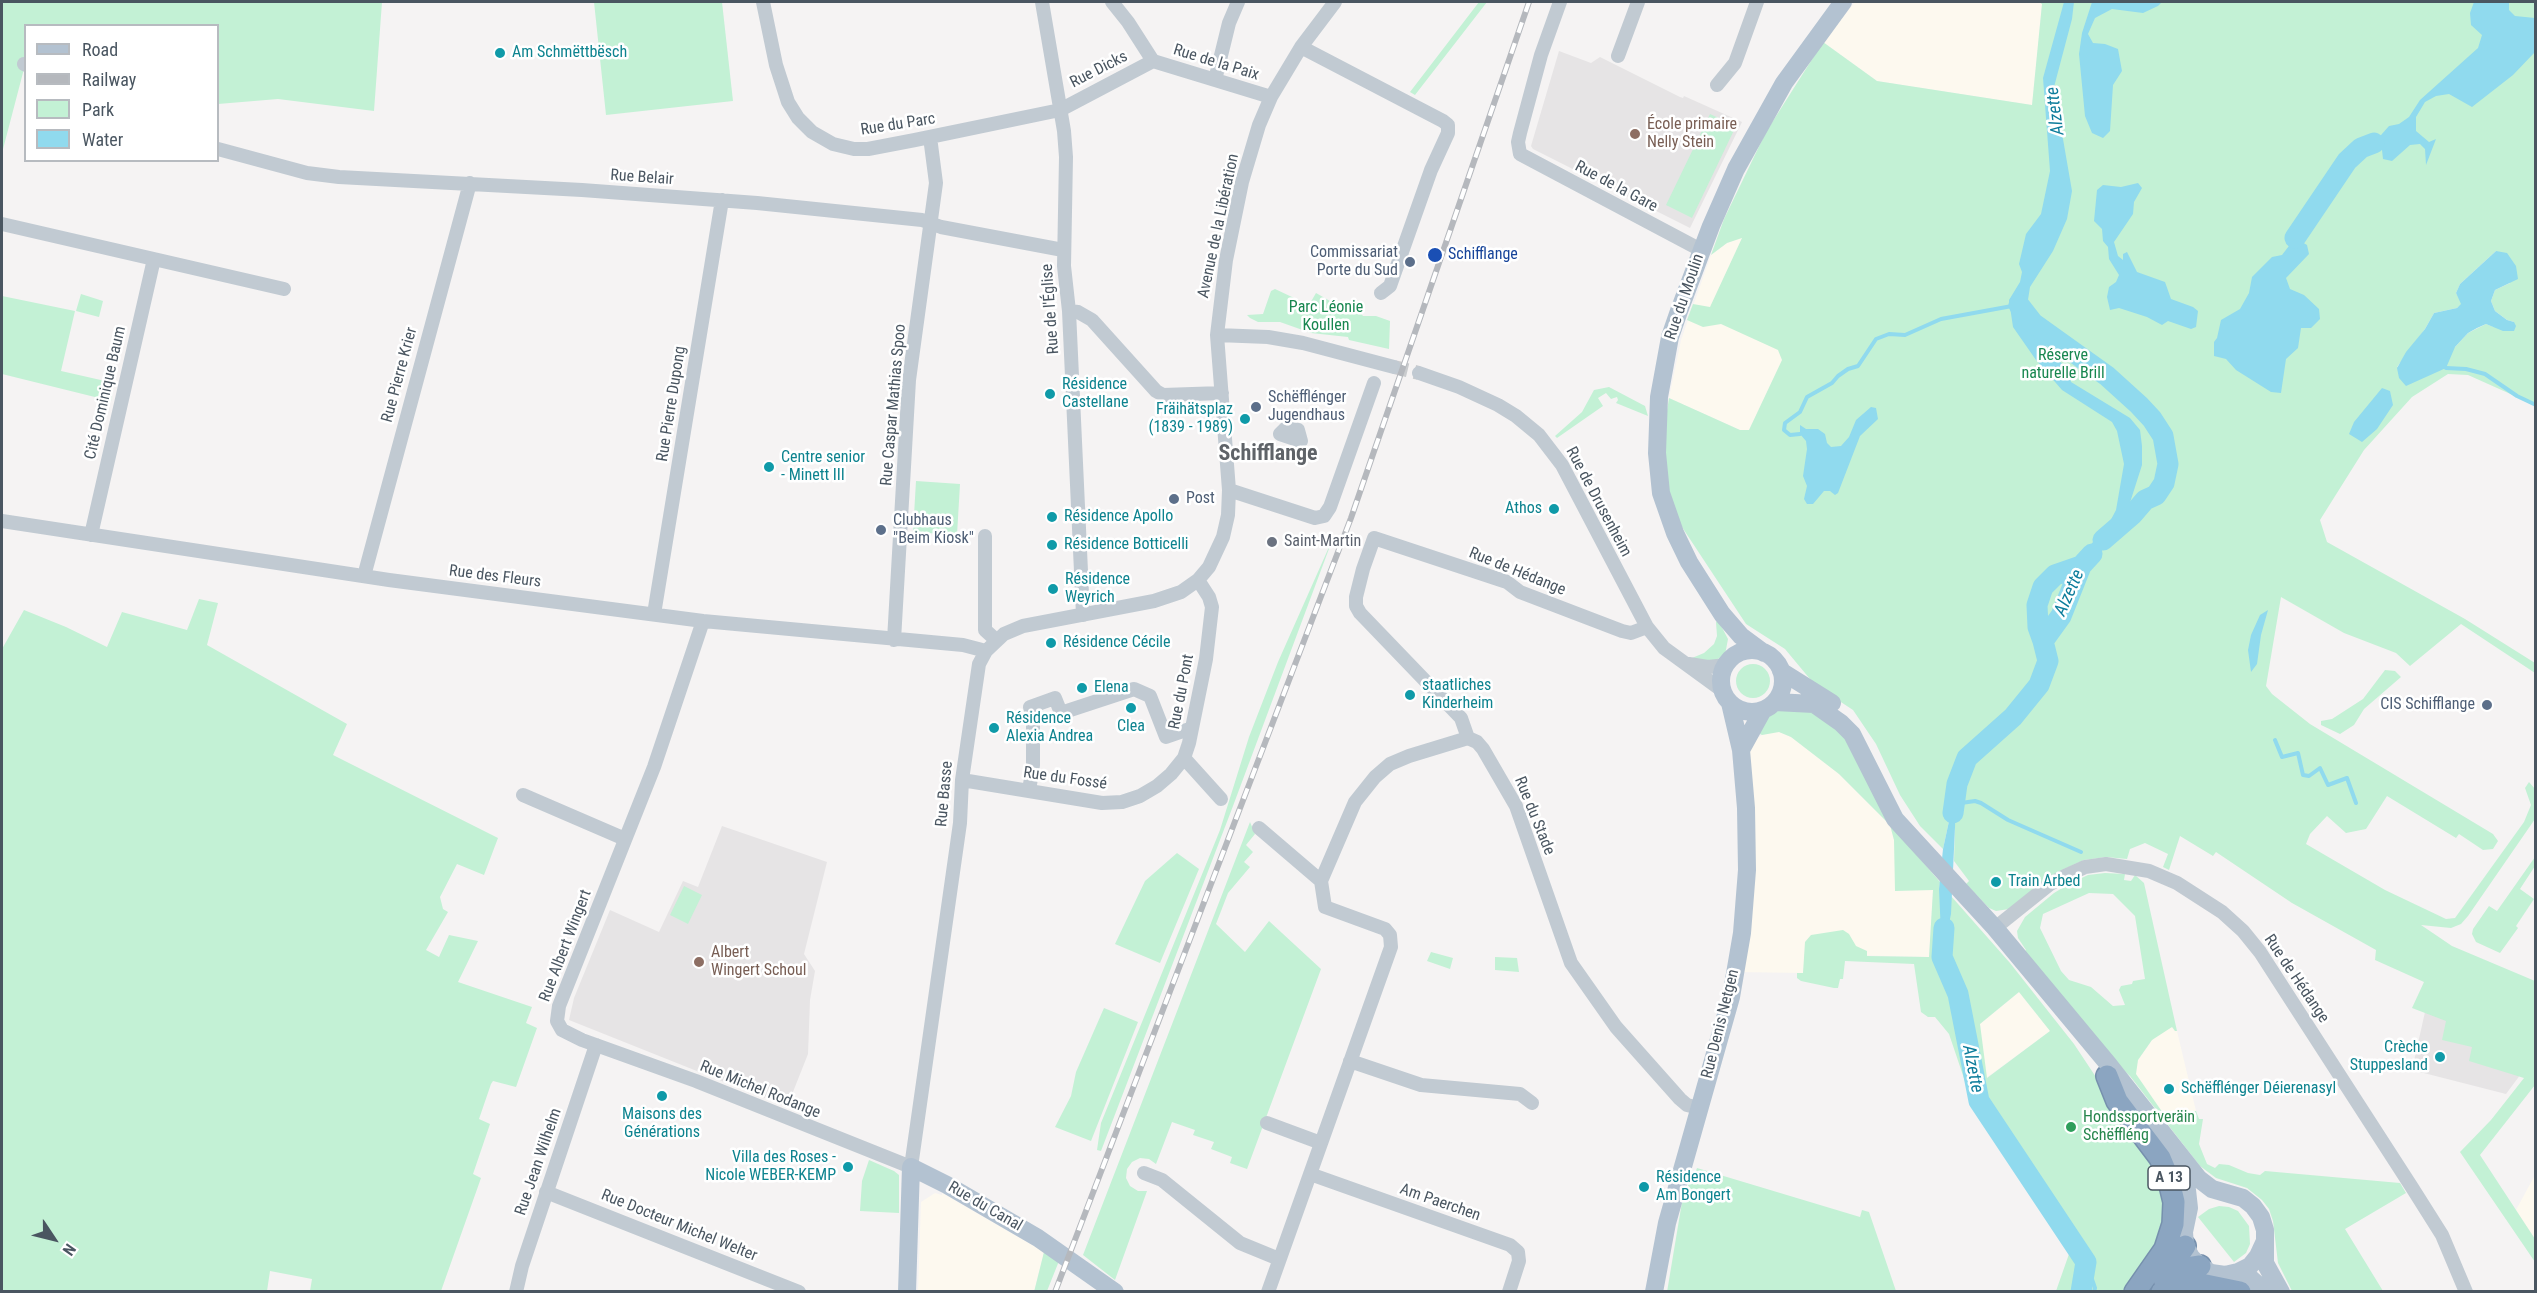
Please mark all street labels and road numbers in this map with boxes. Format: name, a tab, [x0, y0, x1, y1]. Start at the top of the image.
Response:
street label: Rue de la Paix	[1171, 41, 1261, 85]
street label: Rue Dicks	[1067, 47, 1131, 93]
street label: Rue du Parc	[859, 110, 937, 140]
street label: Avenue de la Libération	[1194, 152, 1244, 300]
street label: Rue de la Gare	[1571, 157, 1661, 217]
street label: Rue Belair	[610, 166, 674, 190]
street label: Rue du Moulin	[1661, 251, 1709, 343]
street label: Rue de l'Église	[1038, 263, 1064, 355]
street label: Rue Caspar Mathias Spoo	[877, 323, 911, 487]
street label: Cité Dominique Baum	[81, 325, 131, 461]
street label: Rue Pierre Krier	[378, 325, 422, 425]
street label: Rue Pierre Dupong	[653, 345, 691, 463]
street label: Rue de Drusenheim	[1561, 444, 1635, 560]
street label: Rue de Hédange	[1466, 544, 1568, 600]
street label: Rue des Fleurs	[448, 562, 542, 592]
street label: Rue du Pont	[1165, 653, 1199, 731]
street label: Rue Basse	[933, 760, 957, 828]
street label: Rue du Fossé	[1022, 764, 1108, 794]
street label: Rue du Stade	[1510, 774, 1558, 858]
street label: Rue Albert Wingert	[536, 887, 596, 1005]
street label: Rue de Hédange	[2259, 931, 2333, 1027]
street label: Rue Denis Netgen	[1698, 967, 1744, 1081]
street label: Rue Michel Rodange	[697, 1057, 823, 1123]
street label: Rue Jean Wilhelm	[512, 1106, 566, 1218]
road number: A 13	[2148, 1166, 2190, 1190]
street label: Rue du Canal	[944, 1178, 1026, 1236]
street label: Am Paerchen	[1397, 1180, 1483, 1226]
street label: Rue Docteur Michel Welter	[598, 1186, 760, 1266]

